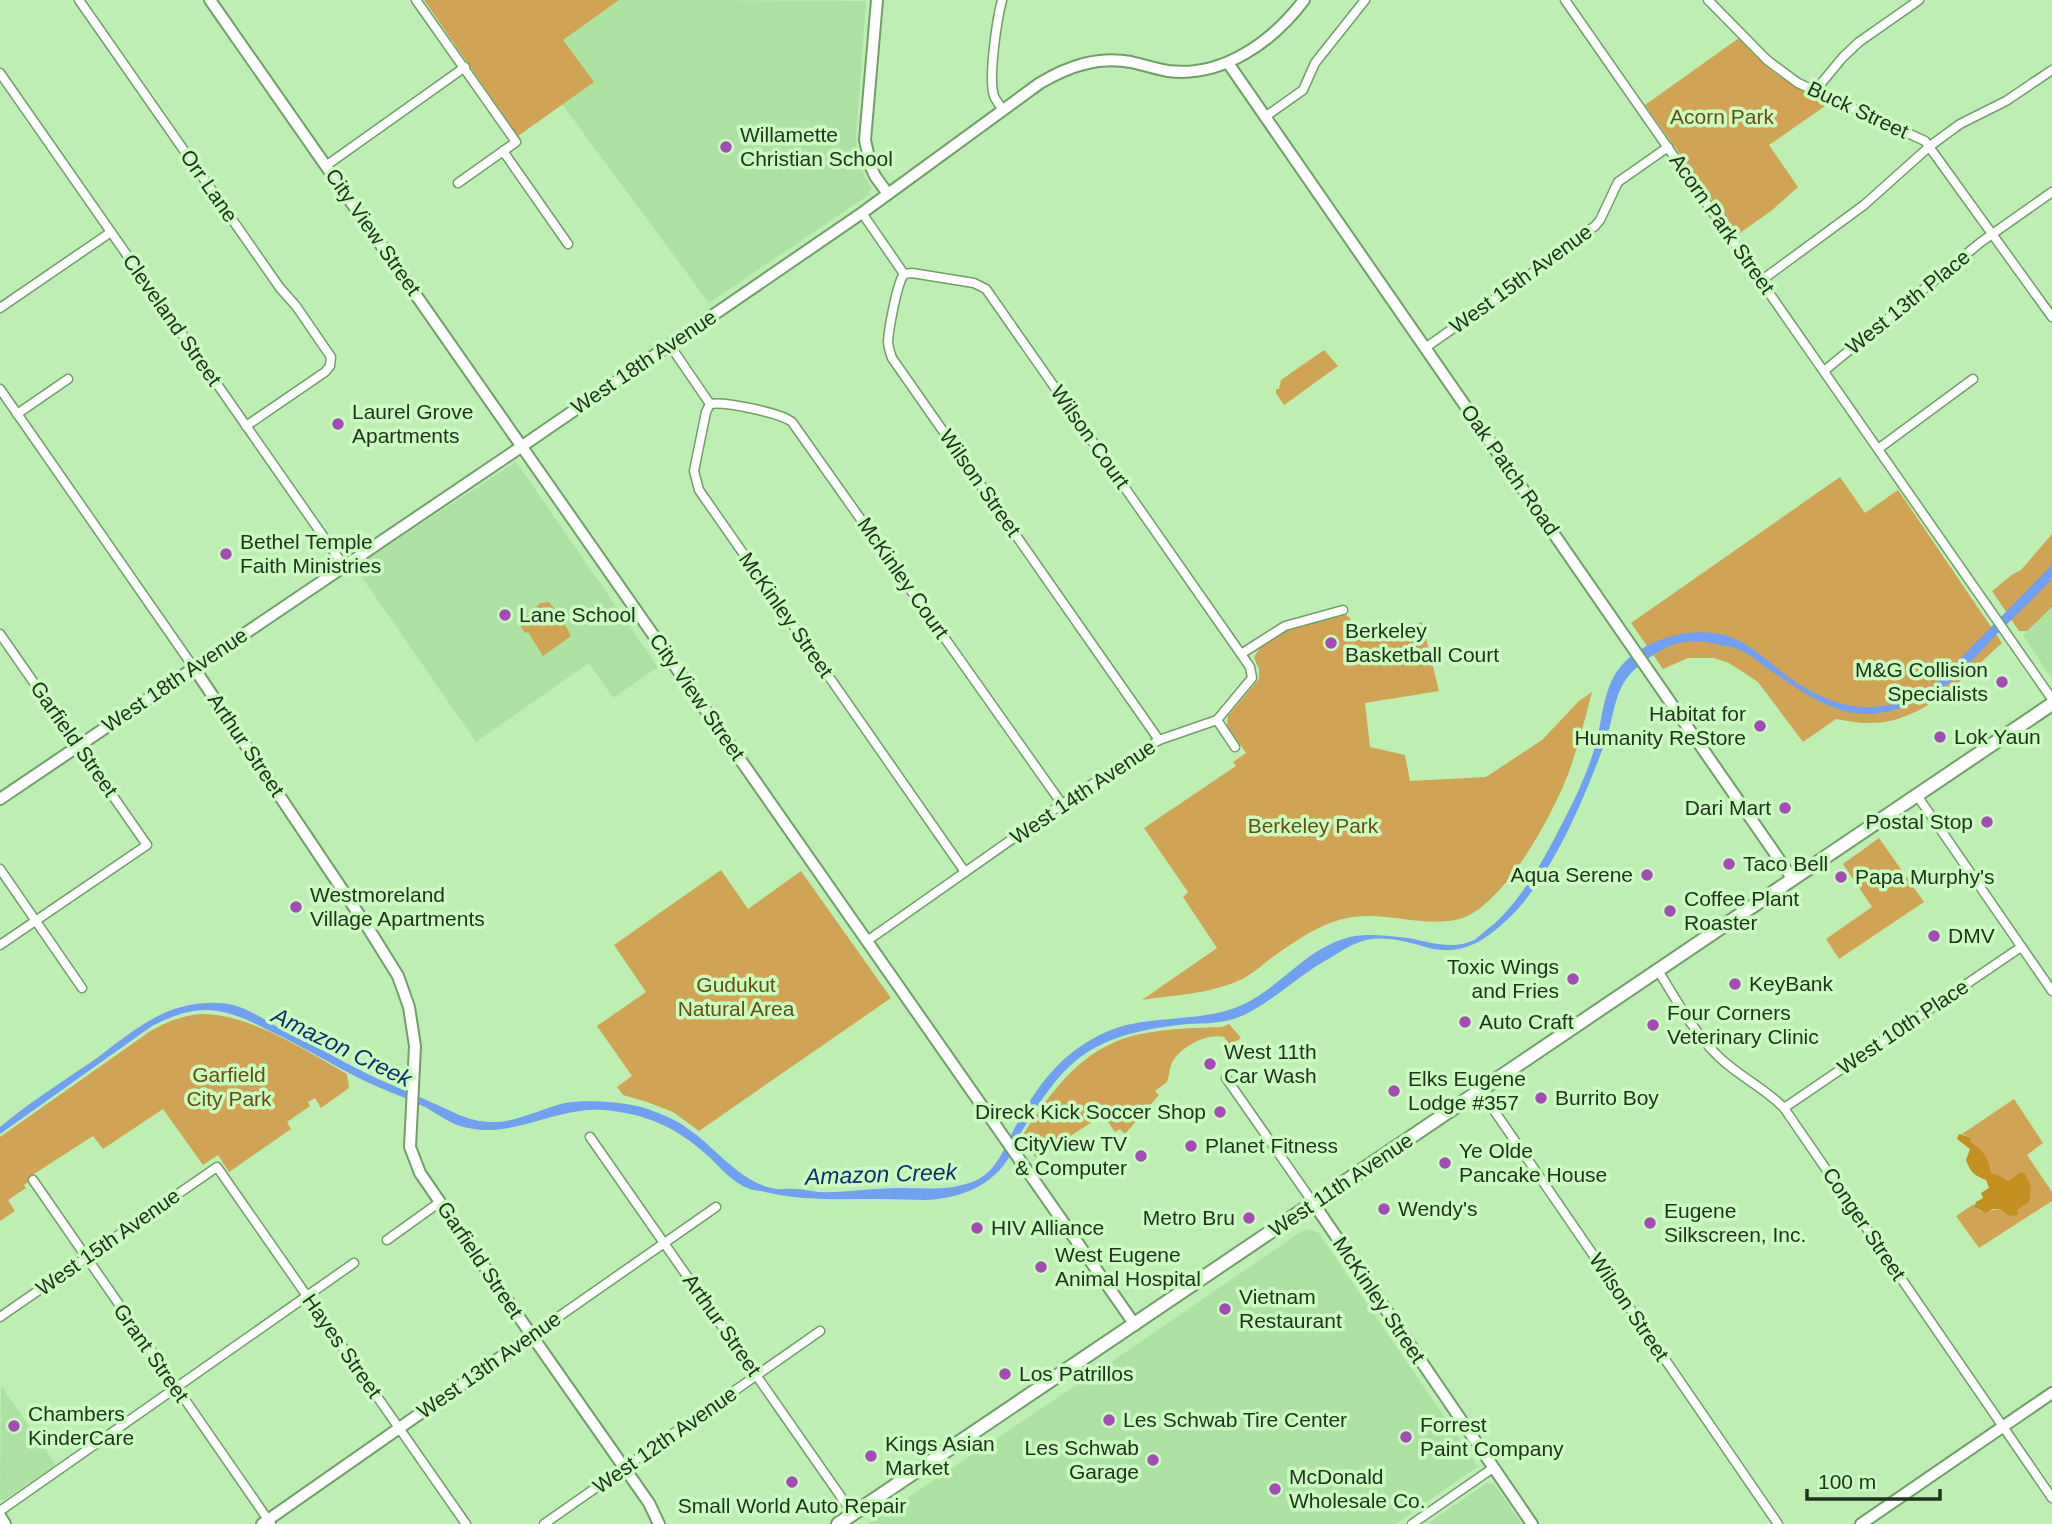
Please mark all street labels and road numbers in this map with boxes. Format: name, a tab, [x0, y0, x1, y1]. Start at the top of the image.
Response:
street label: Buck Street	[1804, 76, 1912, 143]
street label: Orr Lane	[176, 145, 243, 226]
street label: Acorn Park Street	[1665, 149, 1779, 298]
street label: City View Street	[321, 164, 426, 299]
street label: West 15th Avenue	[1445, 219, 1596, 338]
street label: West 13th Place	[1841, 245, 1974, 359]
street label: Cleveland Street	[118, 250, 226, 390]
street label: West 18th Avenue	[567, 305, 720, 419]
street label: Wilson Court	[1047, 381, 1134, 493]
street label: Oak Patch Road	[1457, 400, 1564, 539]
street label: Wilson Street	[935, 425, 1026, 541]
street label: McKinley Court	[853, 513, 954, 643]
street label: McKinley Street	[735, 548, 838, 682]
street label: West 18th Avenue	[98, 623, 251, 737]
street label: City View Street	[645, 629, 750, 764]
street label: Garfield Street	[26, 677, 123, 801]
street label: Arthur Street	[204, 689, 289, 801]
street label: West 14th Avenue	[1006, 735, 1159, 849]
street label: West 10th Place	[1833, 974, 1972, 1079]
street label: West 11th Avenue	[1265, 1128, 1417, 1241]
street label: Conger Street	[1818, 1163, 1911, 1284]
street label: West 15th Avenue	[32, 1184, 184, 1300]
street label: Garfield Street	[433, 1197, 528, 1322]
street label: McKinley Street	[1329, 1232, 1430, 1367]
street label: Wilson Street	[1585, 1249, 1674, 1365]
street label: Arthur Street	[679, 1269, 766, 1380]
street label: Hayes Street	[298, 1289, 387, 1402]
street label: Grant Street	[109, 1299, 194, 1406]
street label: West 13th Avenue	[413, 1307, 565, 1423]
street label: West 12th Avenue	[589, 1382, 741, 1498]

